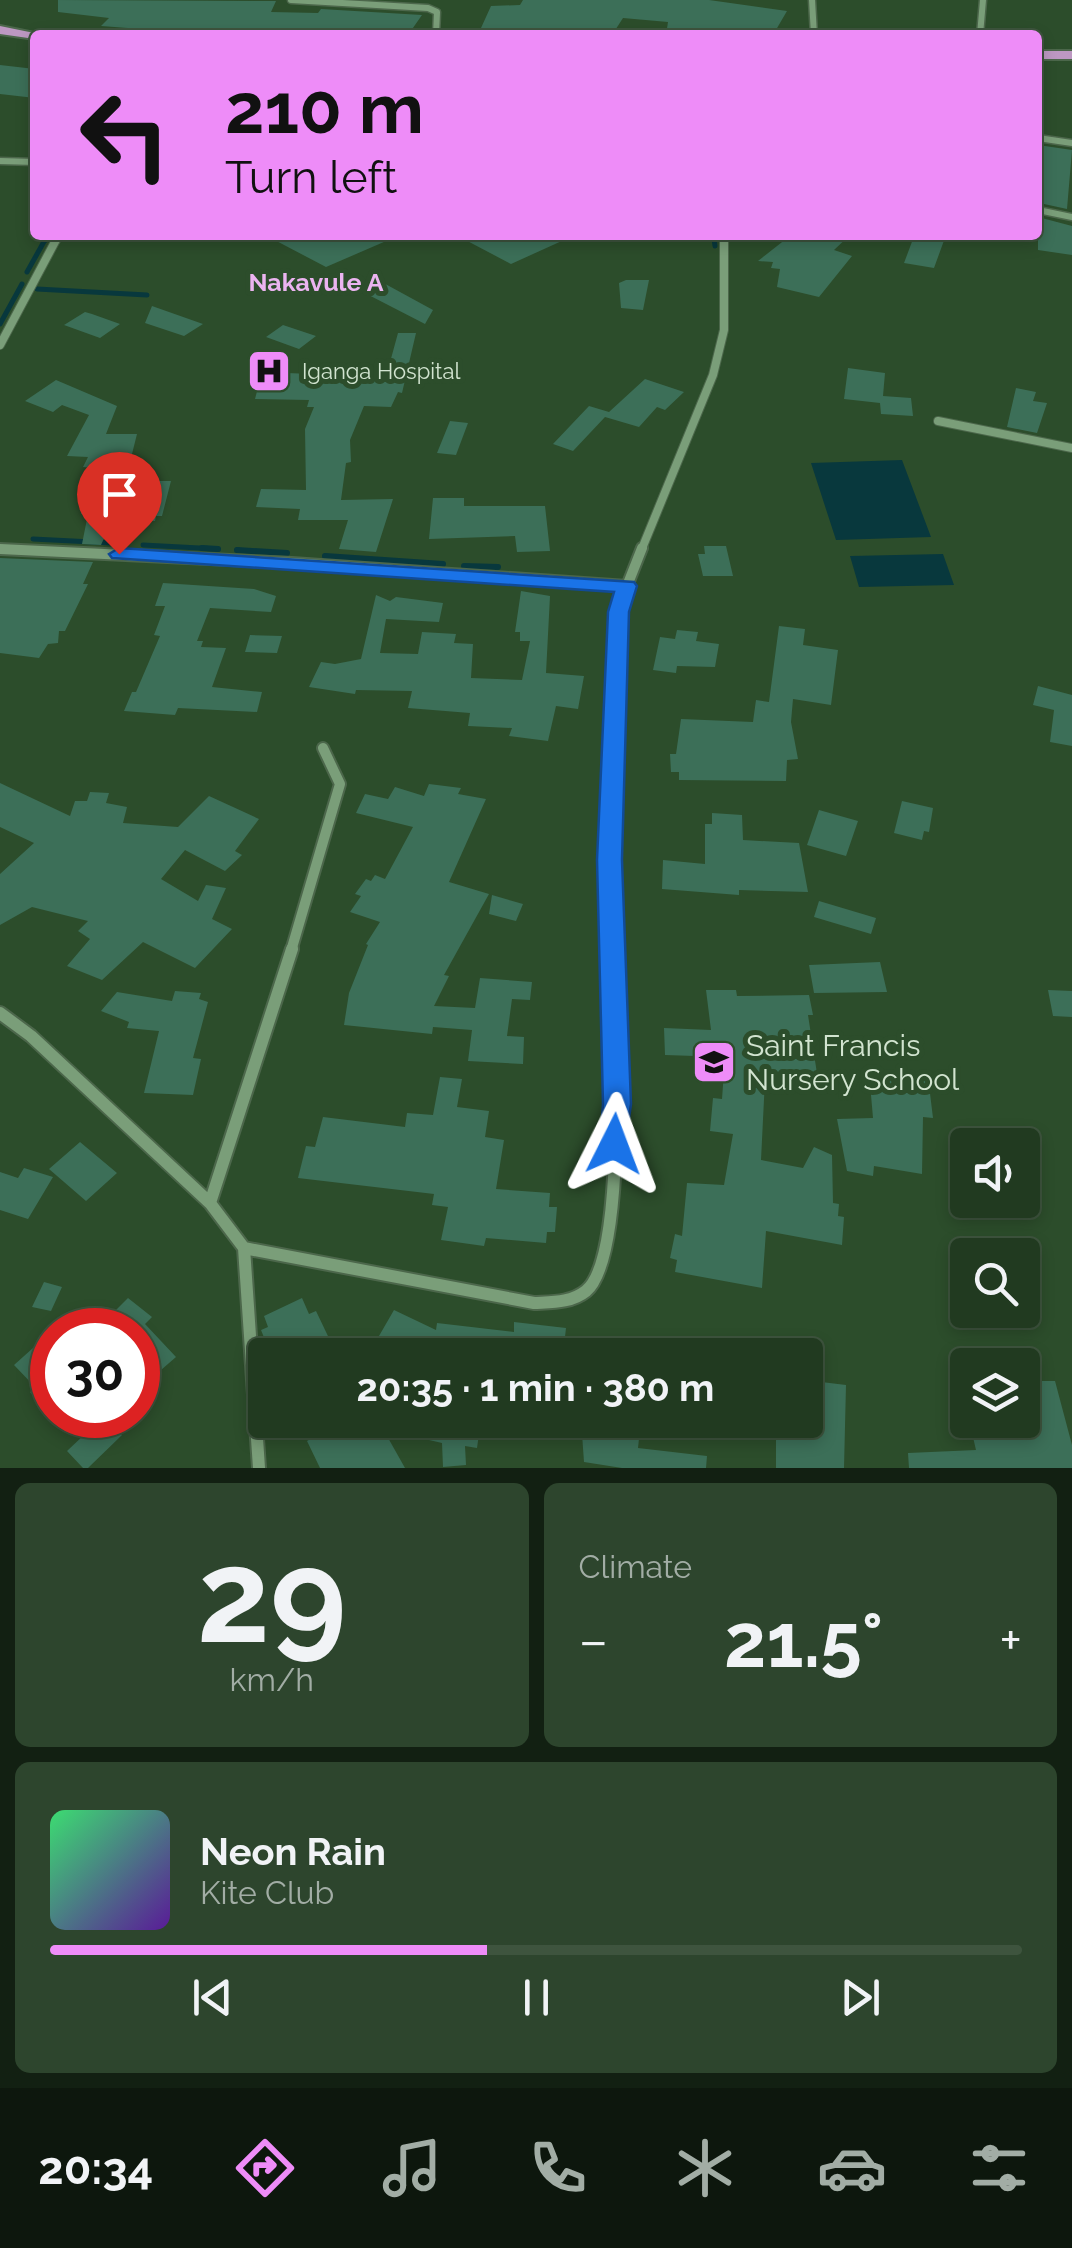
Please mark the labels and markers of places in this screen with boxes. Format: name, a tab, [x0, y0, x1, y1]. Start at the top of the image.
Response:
hospital icon: Iganga Hospital	[246, 348, 292, 394]
place label: Iganga Hospital	[302, 358, 460, 384]
pin	[77, 452, 162, 555]
place label: Saint Francis Nursery School	[746, 1028, 960, 1097]
school or university icon: Saint Francis Nursery School	[691, 1039, 737, 1085]

